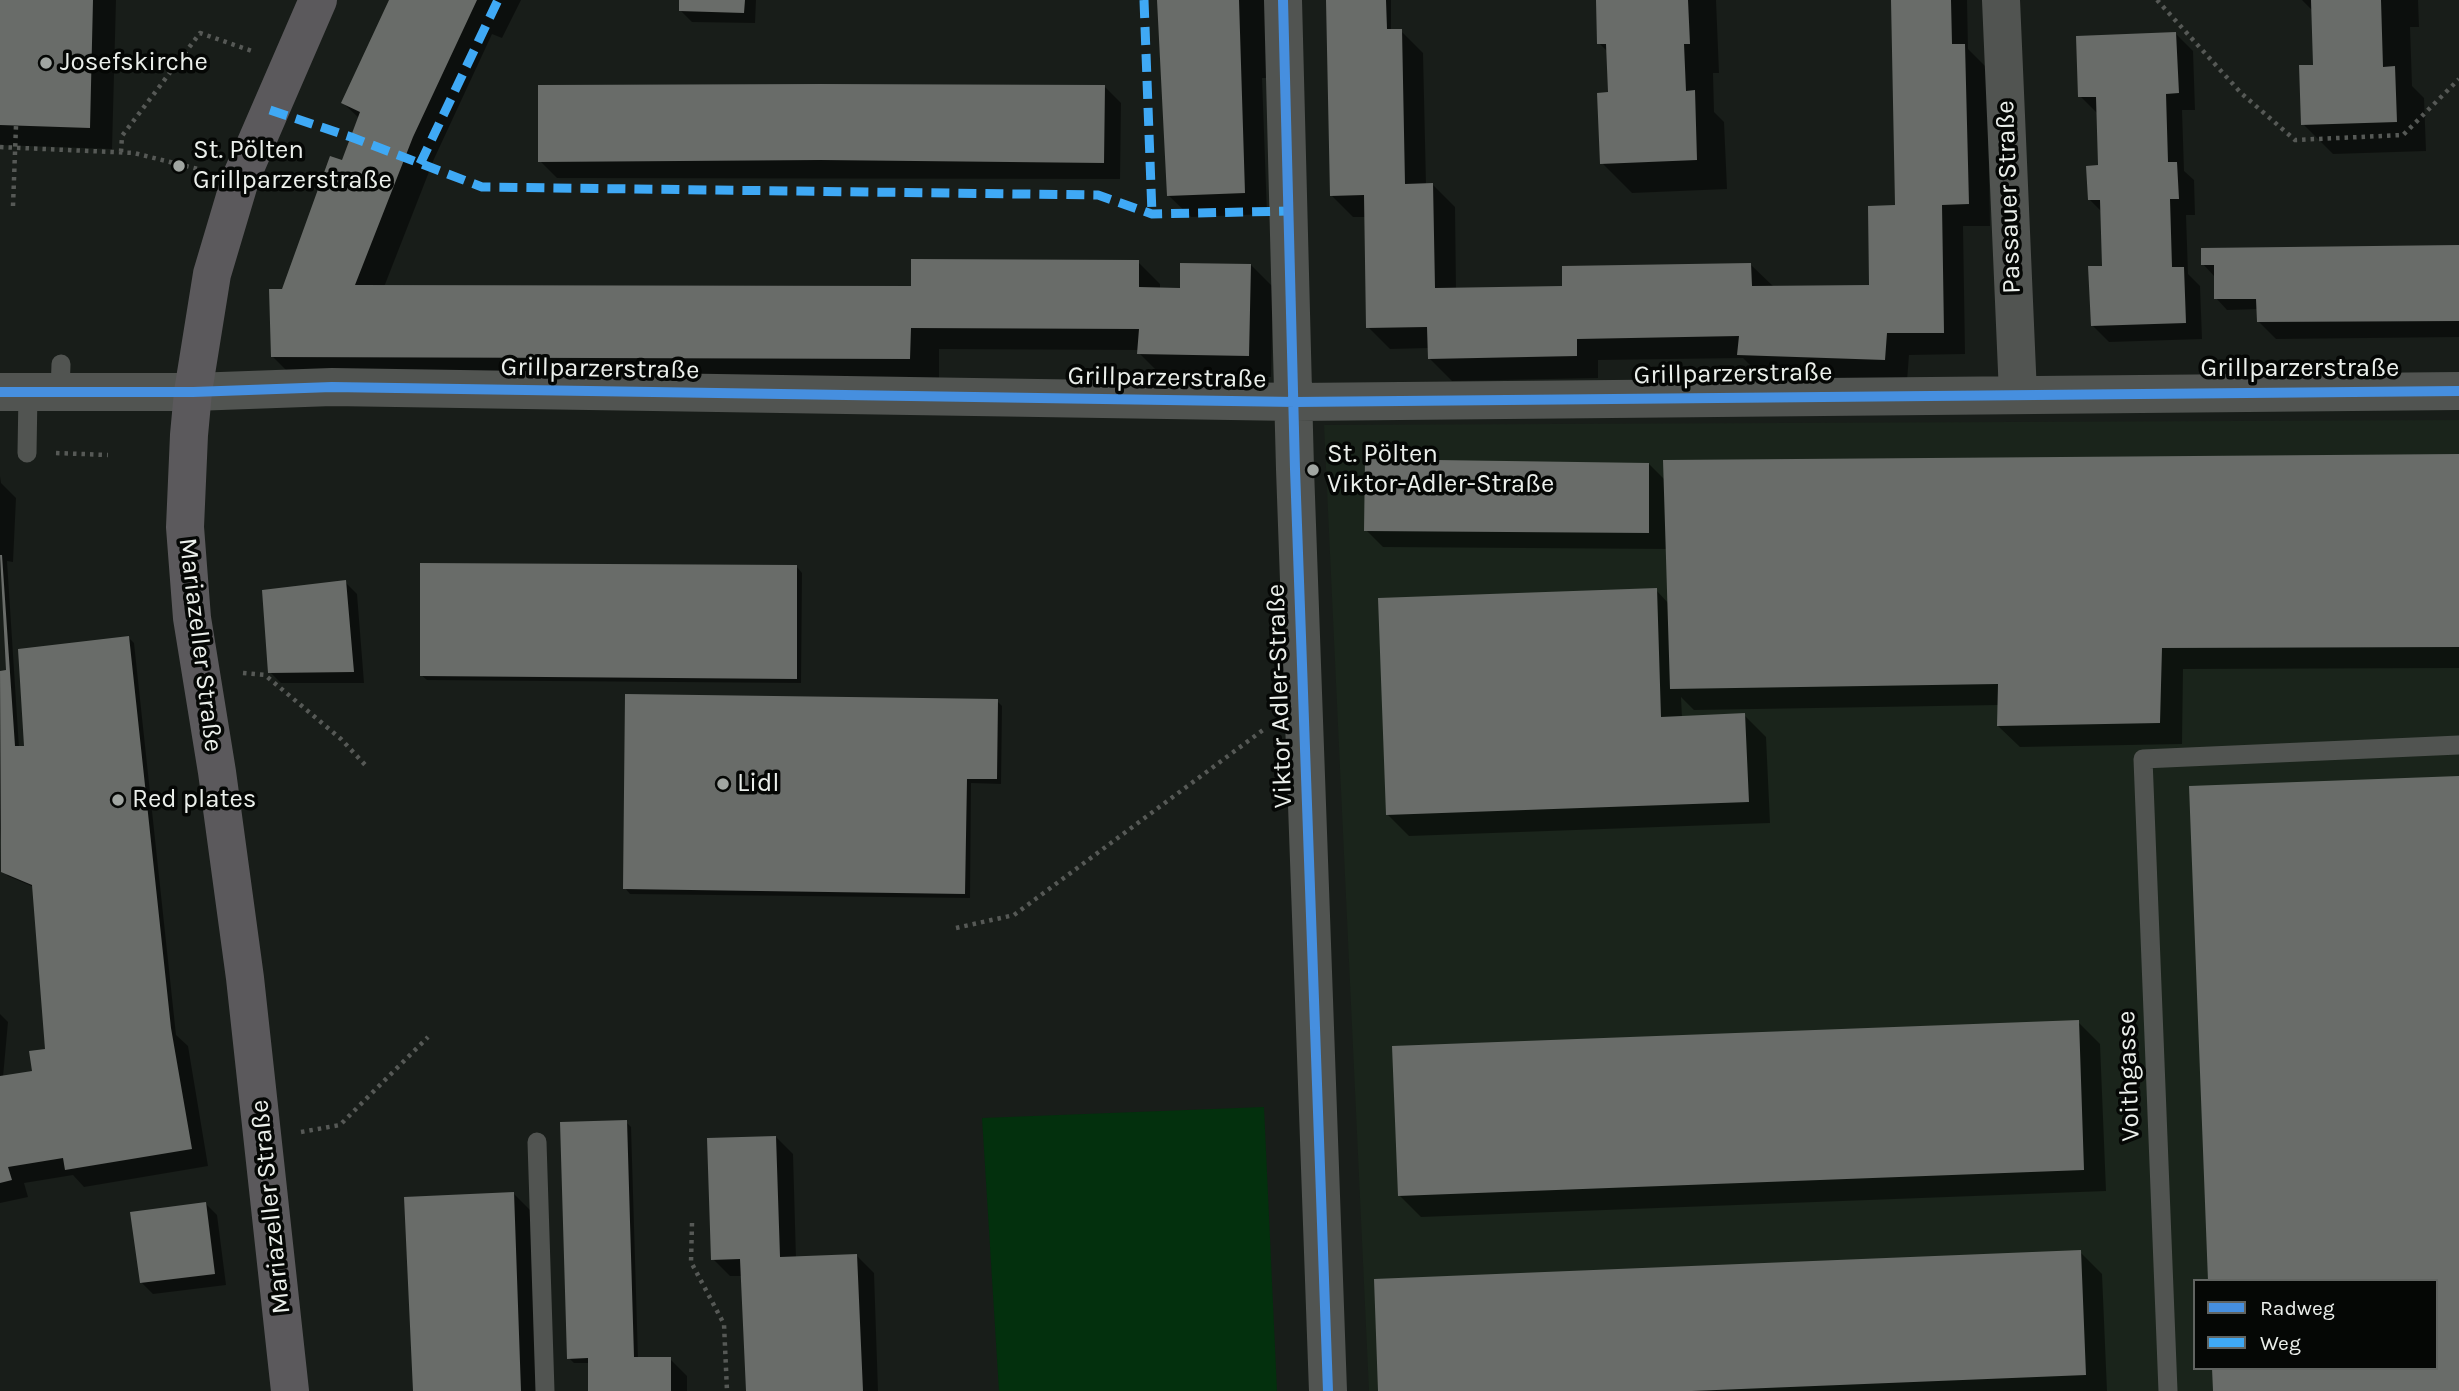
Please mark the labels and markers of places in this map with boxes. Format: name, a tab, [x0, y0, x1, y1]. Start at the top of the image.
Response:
place label: Josefskirche	[60, 47, 208, 79]
marker: Josefskirche	[38, 55, 54, 71]
place label: St. Pölten Grillparzerstraße	[193, 135, 392, 196]
marker: St. Pölten Grillparzerstraße	[171, 158, 187, 174]
place label: St. Pölten Viktor-Adler-Straße	[1327, 439, 1554, 500]
marker: St. Pölten Viktor-Adler-Straße	[1305, 462, 1321, 478]
place label: Lidl	[737, 768, 780, 800]
marker: Lidl	[715, 776, 731, 792]
place label: Red plates	[132, 784, 256, 816]
marker: Red plates	[110, 792, 126, 808]

